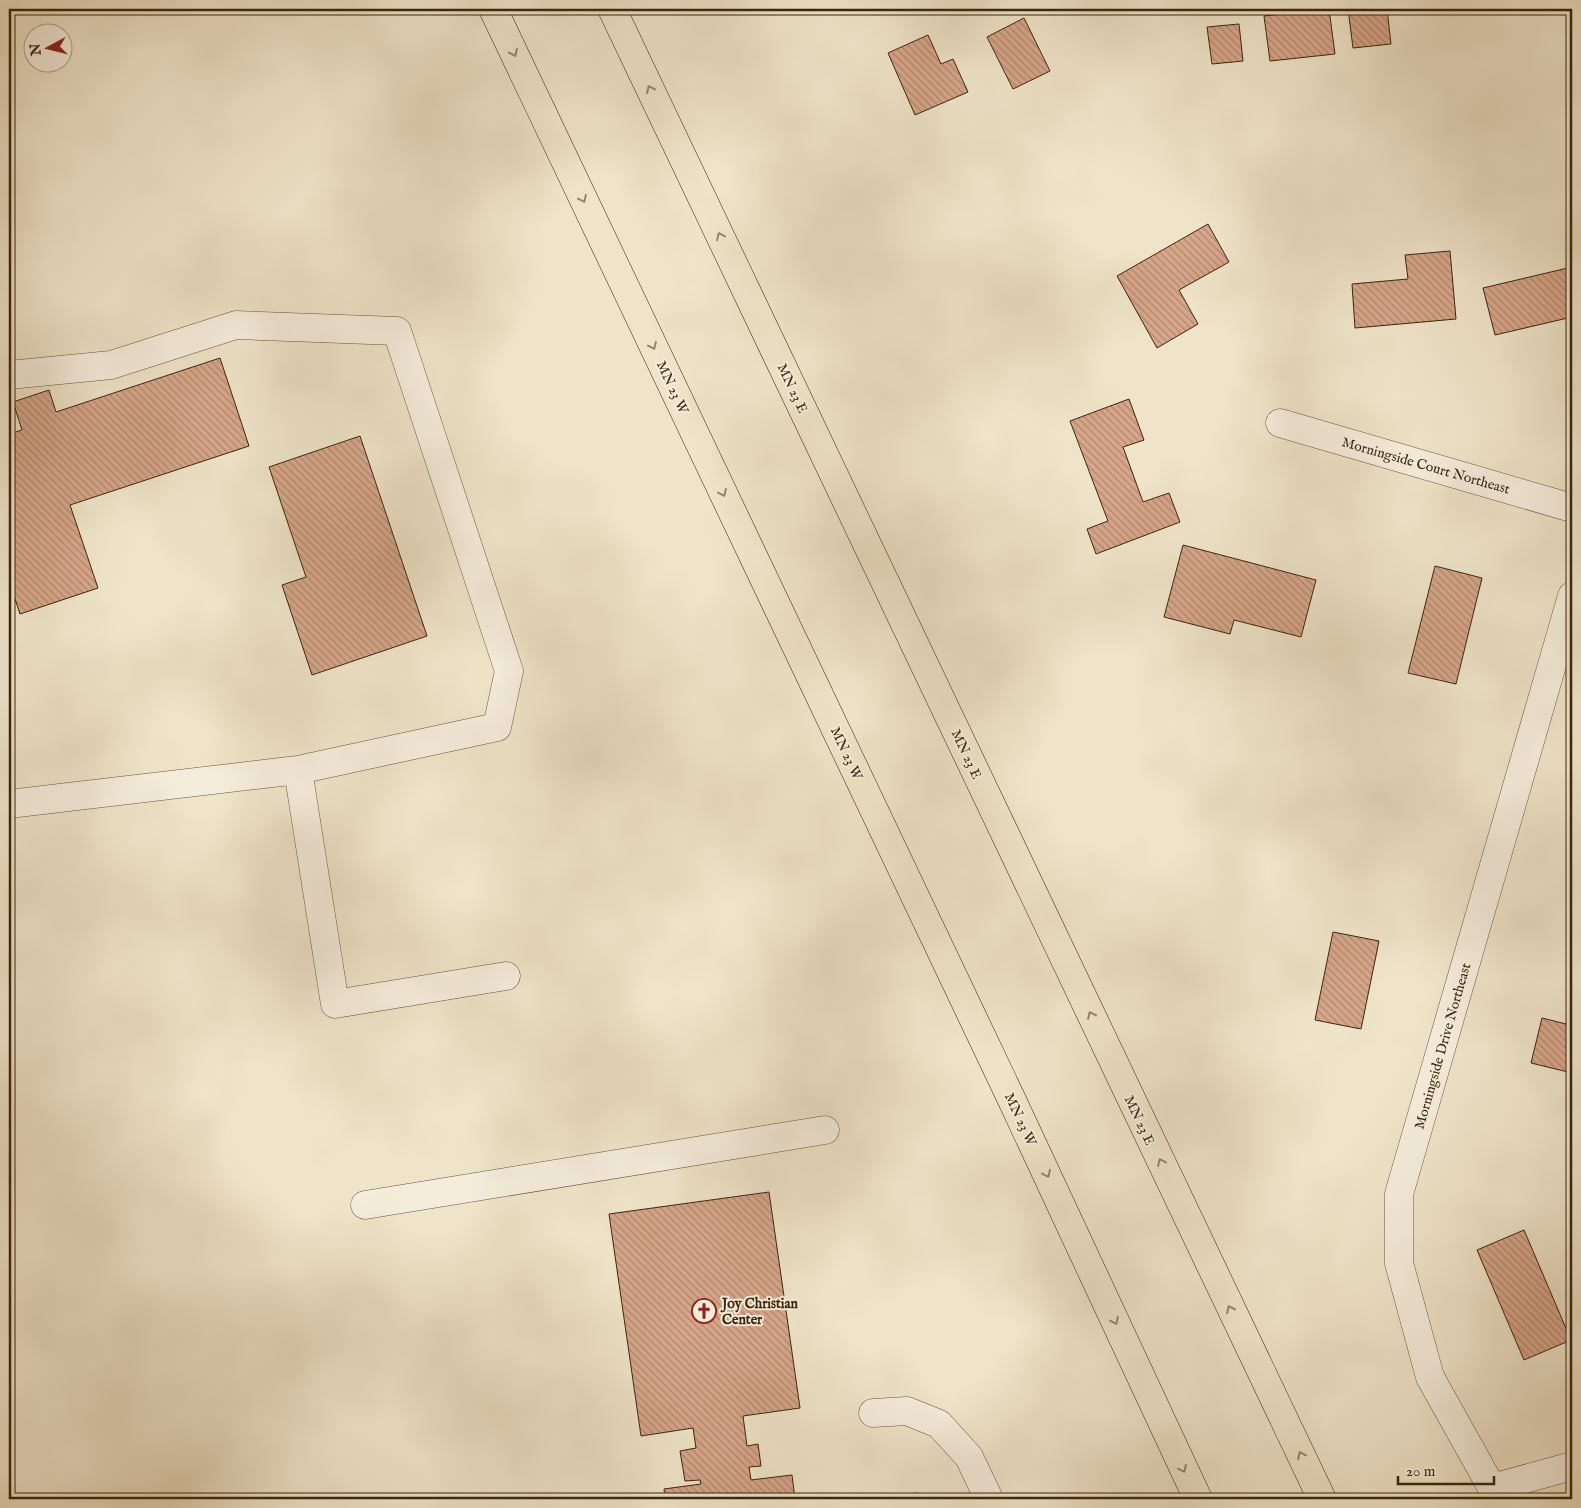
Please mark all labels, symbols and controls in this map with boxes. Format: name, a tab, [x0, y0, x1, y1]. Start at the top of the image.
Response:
north arrow	[22, 22, 72, 72]
text: N	[26, 42, 46, 58]
one-way arrow	[507, 48, 518, 57]
one-way arrow	[646, 85, 657, 94]
one-way arrow	[577, 194, 587, 203]
one-way arrow	[716, 232, 726, 241]
one-way arrow	[647, 341, 658, 350]
street label: MN 23 W	[652, 358, 692, 417]
street label: MN 23 E	[773, 361, 812, 416]
street label: Morningside Court Northeast	[1340, 433, 1512, 499]
one-way arrow	[717, 488, 727, 497]
street label: MN 23 W	[826, 724, 866, 783]
street label: MN 23 E	[947, 727, 986, 782]
street label: Morningside Drive Northeast	[1411, 961, 1475, 1131]
one-way arrow	[1087, 1011, 1097, 1020]
street label: MN 23 W	[1000, 1090, 1040, 1149]
street label: MN 23 E	[1120, 1093, 1159, 1148]
one-way arrow	[1156, 1158, 1167, 1167]
one-way arrow	[1040, 1169, 1051, 1178]
place label: Joy Christian Center	[720, 1295, 799, 1329]
church icon: Joy Christian Center	[691, 1298, 717, 1324]
one-way arrow	[1226, 1305, 1237, 1314]
one-way arrow	[1109, 1316, 1119, 1325]
one-way arrow	[1297, 1452, 1307, 1461]
scale bar	[1398, 1453, 1495, 1485]
text: 20 m	[1406, 1462, 1436, 1481]
one-way arrow	[1177, 1464, 1188, 1473]

